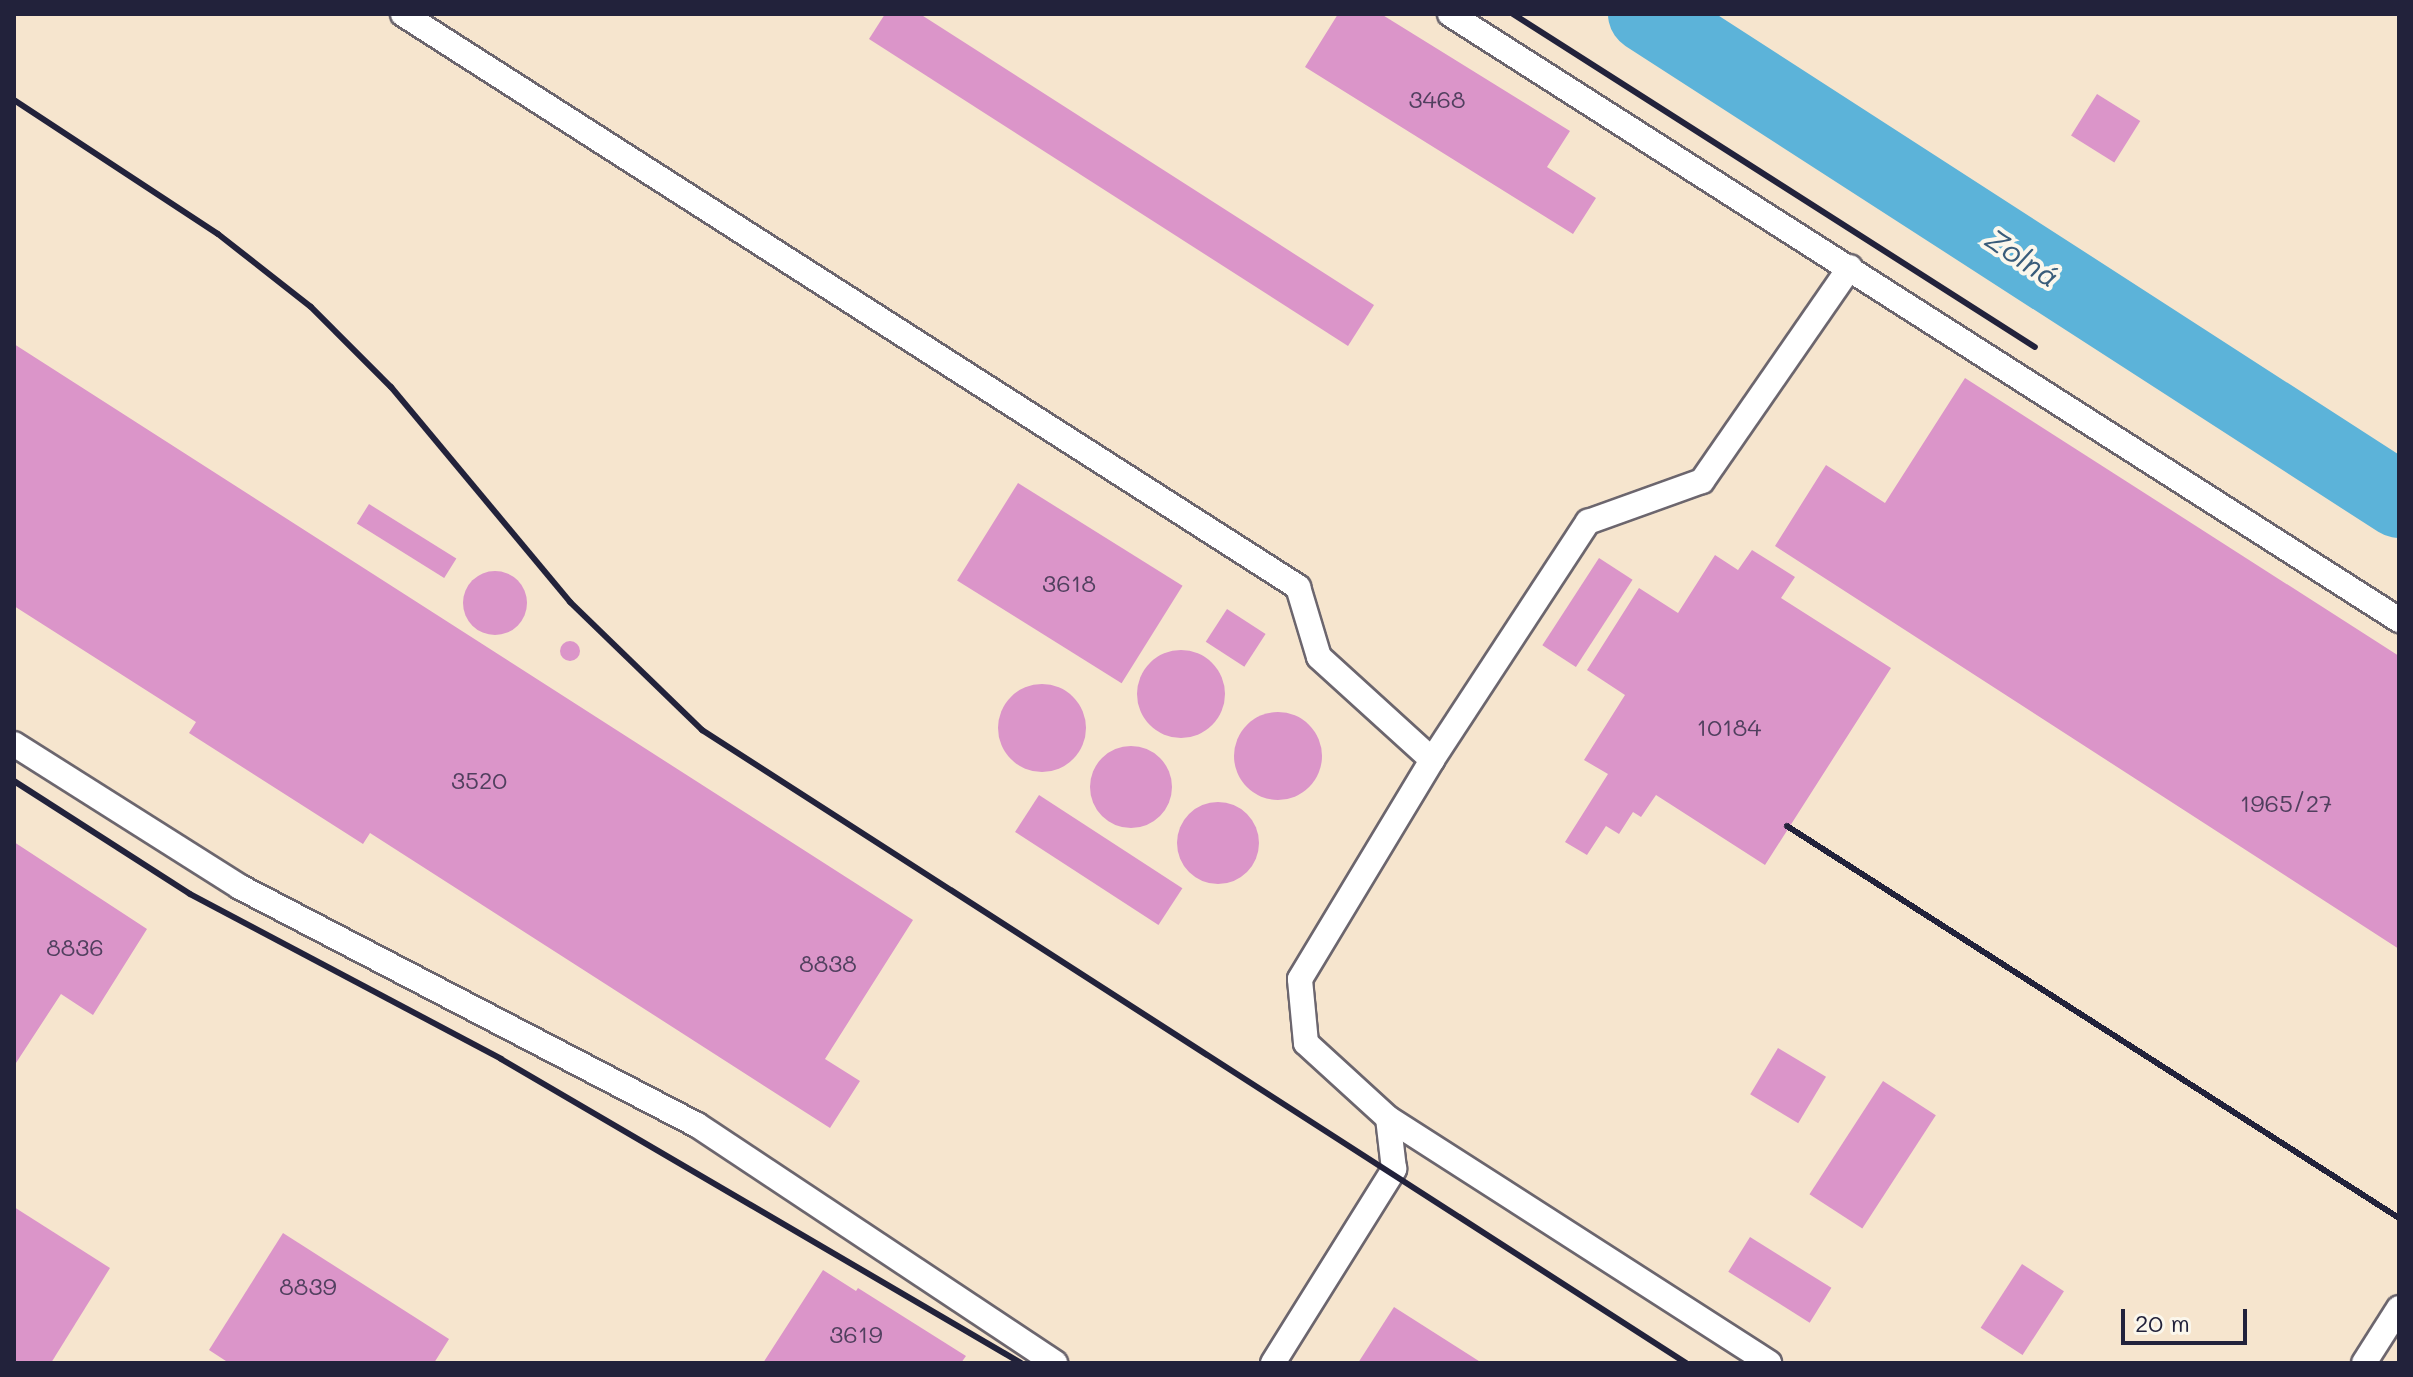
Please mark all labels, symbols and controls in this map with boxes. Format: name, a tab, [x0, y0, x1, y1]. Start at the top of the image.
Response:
house number: 3468	[1408, 85, 1466, 113]
water label: Zolná	[1979, 220, 2067, 294]
house number: 3618	[1042, 569, 1096, 597]
house number: 10184	[1697, 713, 1761, 741]
house number: 3520	[451, 766, 507, 794]
house number: 1965/27	[2240, 789, 2332, 817]
house number: 8836	[46, 933, 104, 961]
house number: 8838	[799, 949, 857, 977]
house number: 8839	[279, 1272, 337, 1300]
scale bar	[2125, 1293, 2251, 1343]
text: 20 m	[2135, 1307, 2190, 1338]
house number: 3619	[829, 1320, 883, 1348]

